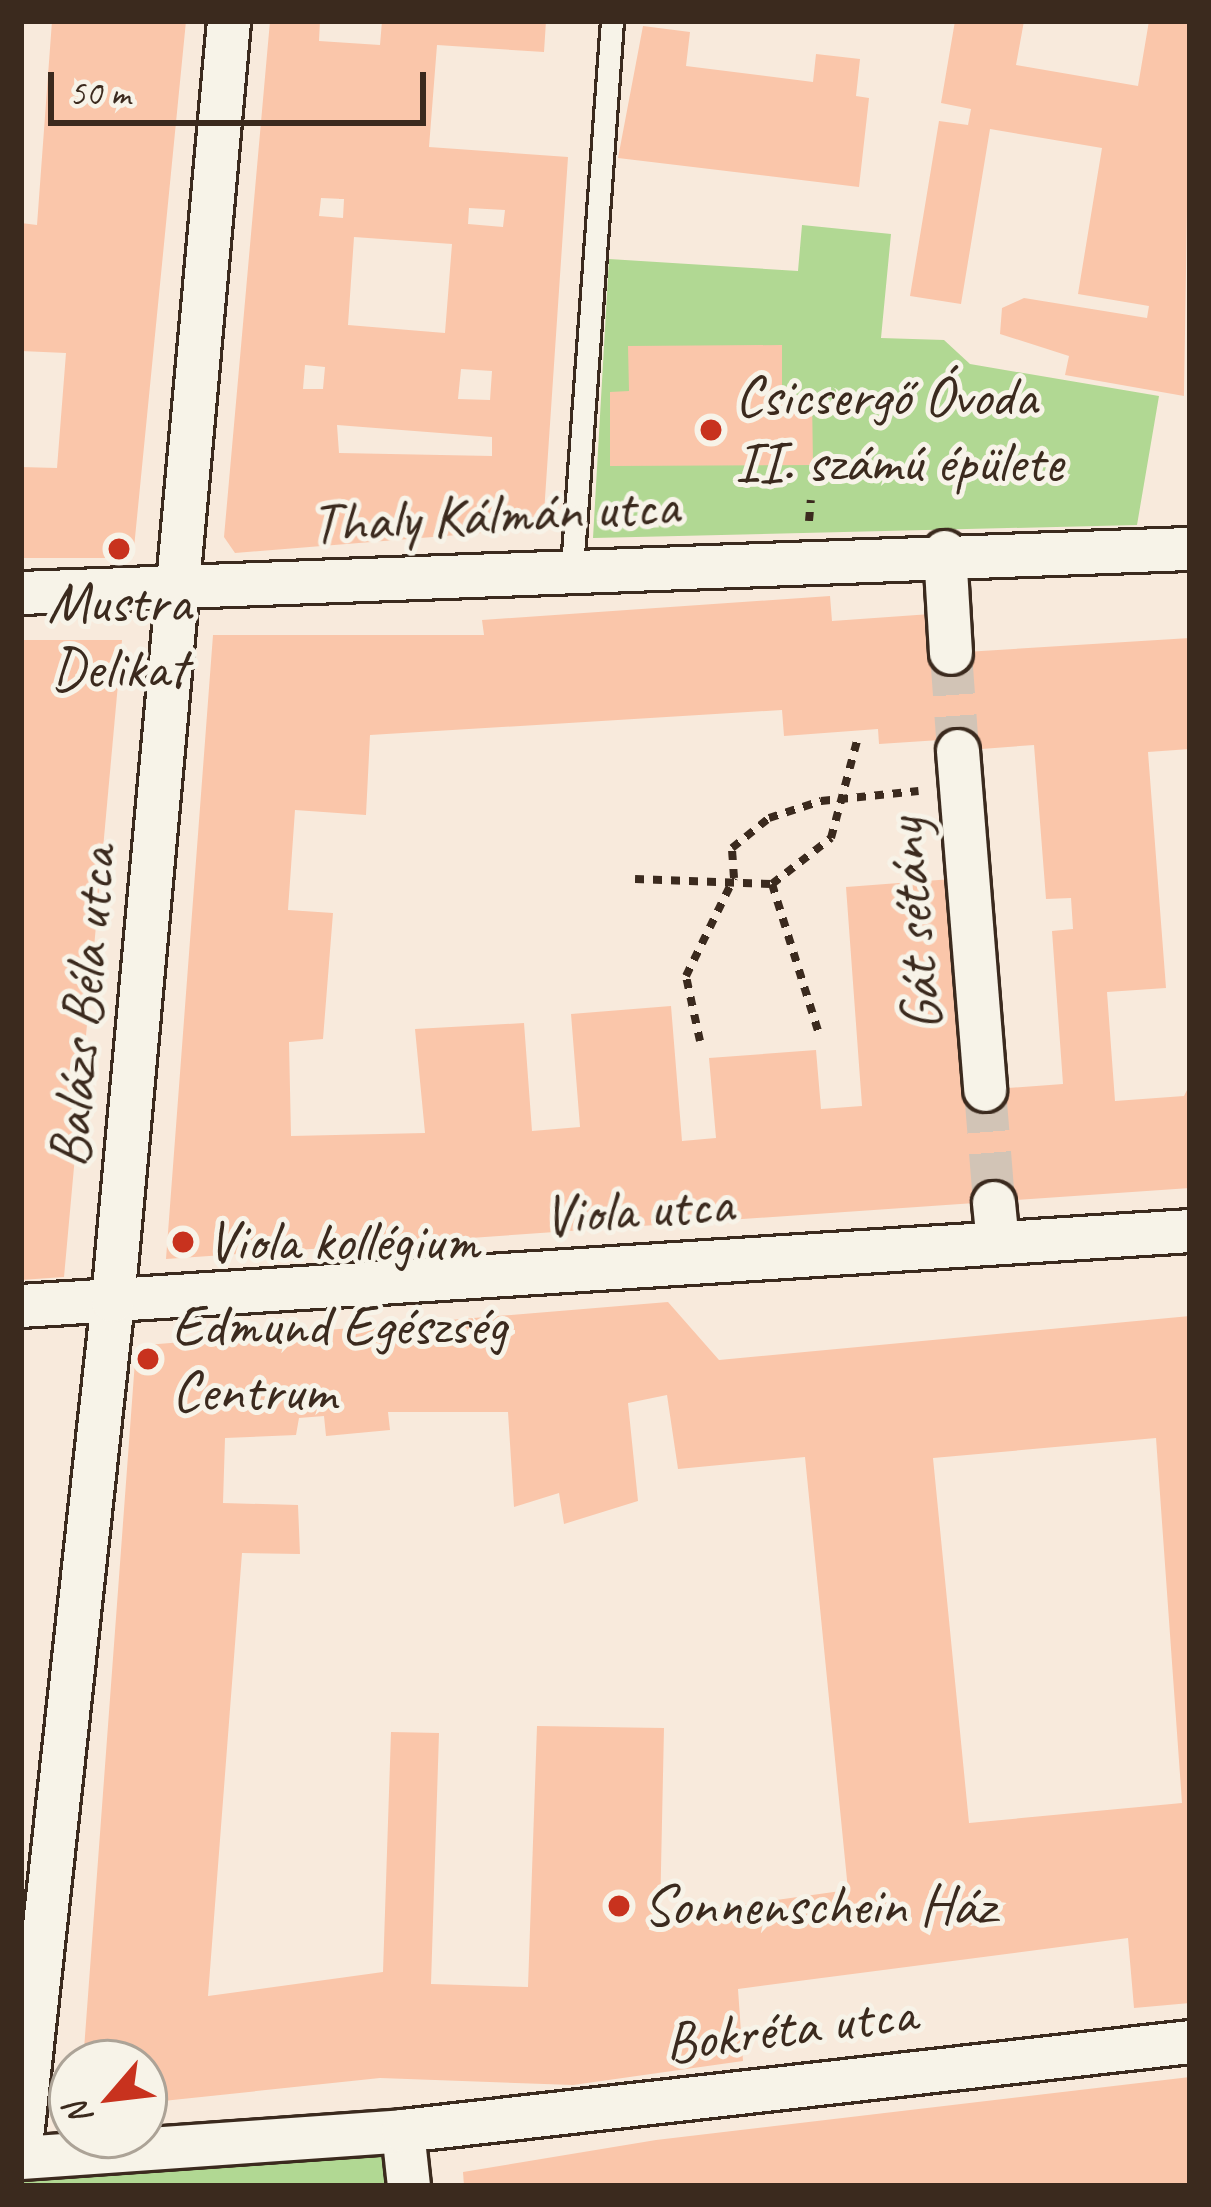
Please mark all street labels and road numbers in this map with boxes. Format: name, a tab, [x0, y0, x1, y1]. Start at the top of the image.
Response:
street label: Thaly Kálmán utca	[310, 471, 680, 559]
street label: Gát sétány	[871, 816, 957, 1034]
street label: Balázs Béla utca	[35, 845, 131, 1169]
street label: Viola utca	[542, 1169, 734, 1251]
street label: Bokréta utca	[662, 1979, 918, 2077]

